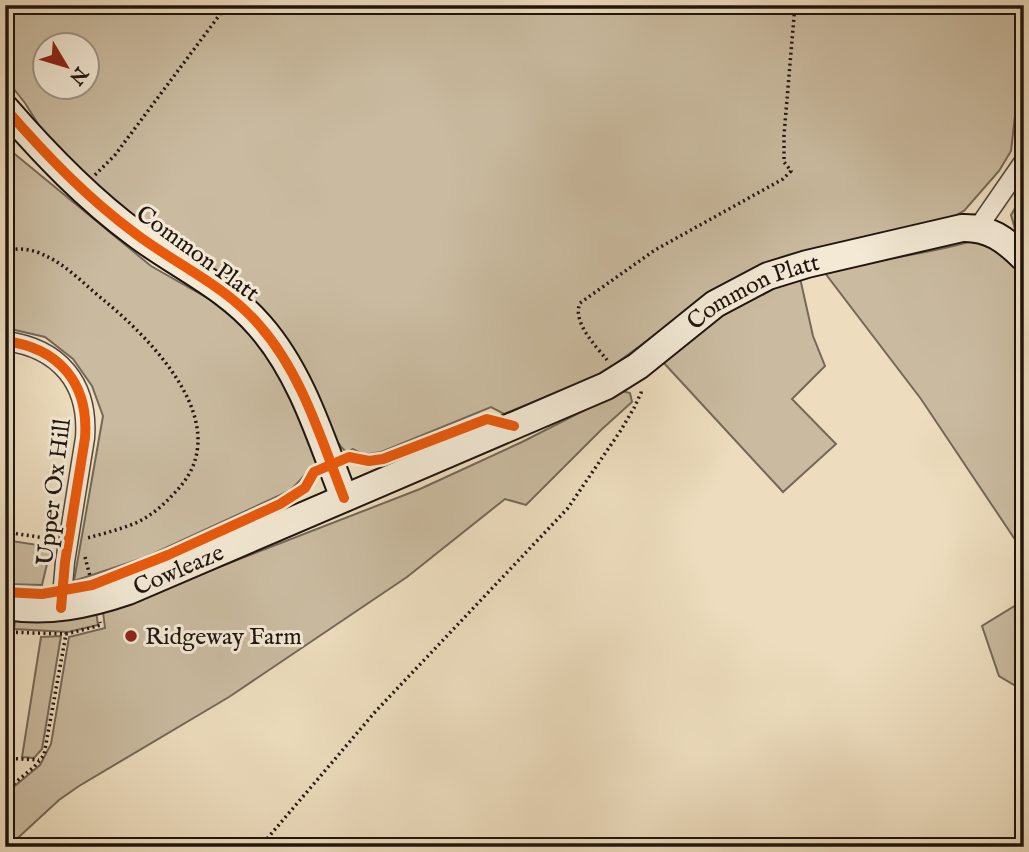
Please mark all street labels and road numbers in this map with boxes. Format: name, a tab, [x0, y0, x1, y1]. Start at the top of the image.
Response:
street label: Common Platt	[129, 199, 265, 309]
street label: Common Platt	[681, 248, 823, 338]
street label: Upper Ox Hill	[30, 417, 79, 567]
street label: Cowleaze	[129, 538, 229, 604]

